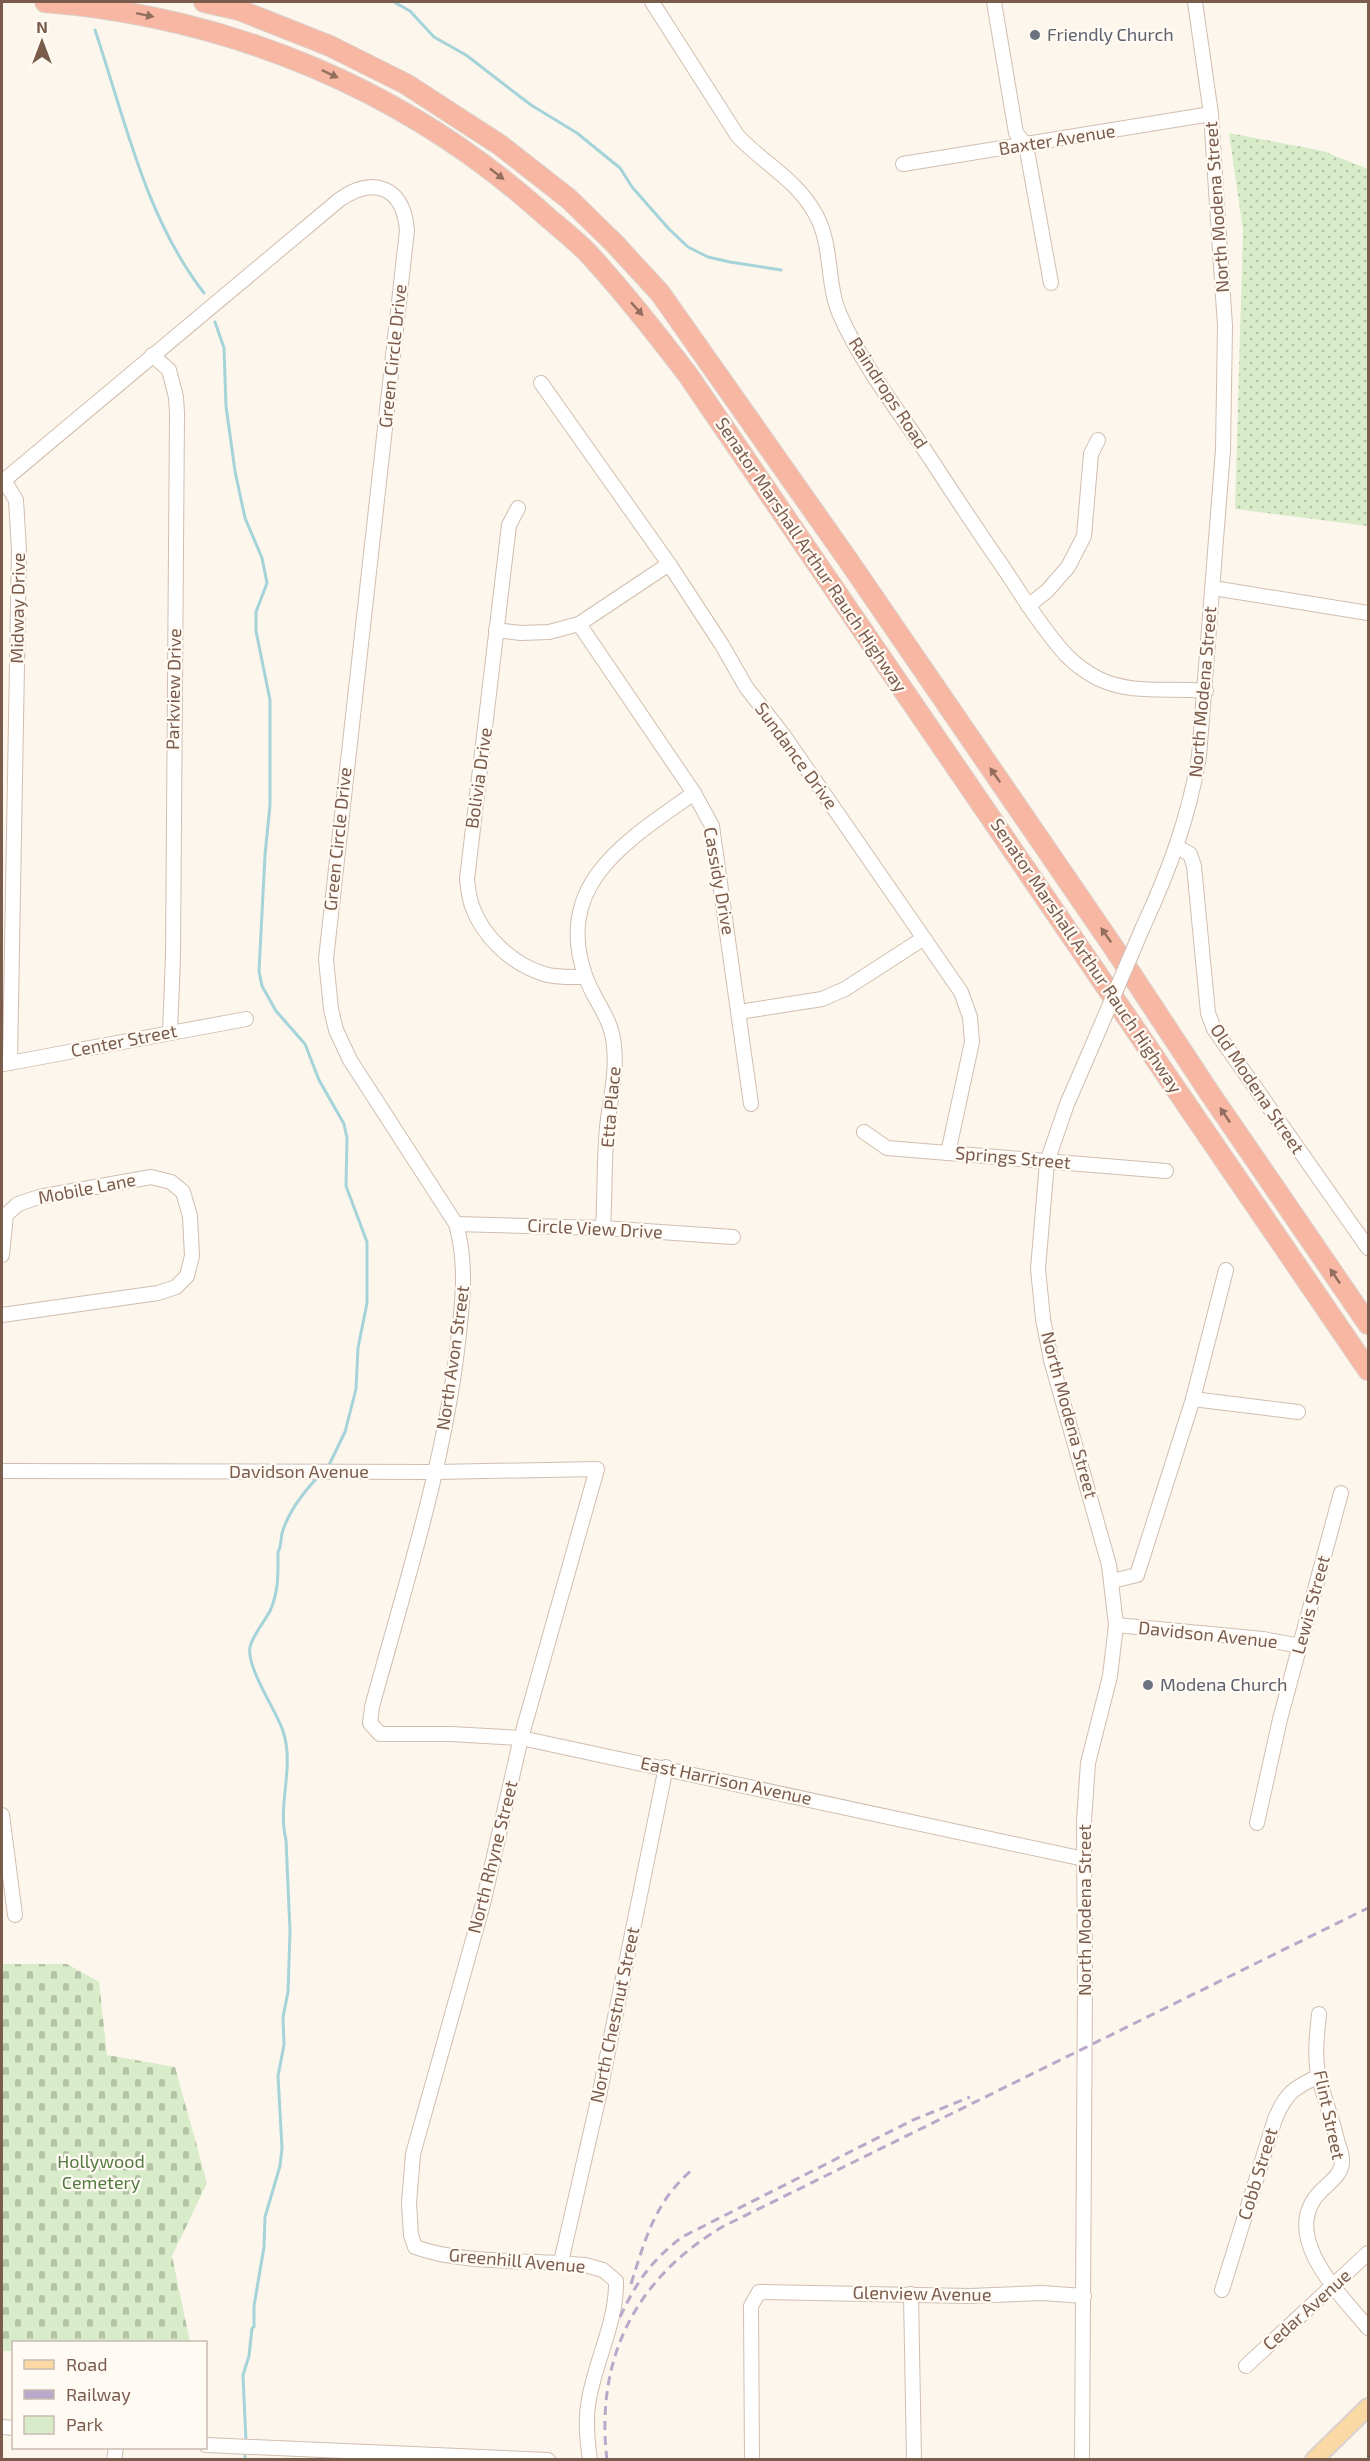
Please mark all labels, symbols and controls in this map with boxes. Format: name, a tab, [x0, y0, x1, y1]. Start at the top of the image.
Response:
one-way arrow	[135, 10, 154, 20]
north arrow	[12, 12, 72, 72]
text: N	[36, 17, 48, 36]
place label: Friendly Church	[1047, 23, 1174, 45]
marker: Friendly Church	[1028, 28, 1042, 42]
one-way arrow	[321, 70, 338, 79]
street label: Baxter Avenue	[997, 119, 1117, 159]
street label: North Modena Street	[1199, 120, 1233, 294]
one-way arrow	[489, 167, 505, 180]
street label: Green Circle Drive	[374, 283, 410, 429]
one-way arrow	[630, 301, 643, 316]
street label: Raindrops Road	[845, 333, 933, 452]
street label: Senator Marshall Arthur Rauch Highway	[711, 413, 913, 696]
street label: Midway Drive	[5, 552, 29, 664]
street label: North Modena Street	[1184, 605, 1220, 778]
street label: Parkview Drive	[161, 628, 185, 750]
street label: Sundance Drive	[751, 698, 843, 813]
street label: Bolivia Drive	[460, 726, 496, 830]
street label: Green Circle Drive	[319, 766, 355, 912]
one-way arrow	[989, 767, 1001, 783]
street label: Senator Marshall Arthur Rauch Highway	[986, 814, 1188, 1097]
street label: Cassidy Drive	[700, 825, 740, 936]
one-way arrow	[1101, 927, 1112, 943]
street label: Center Street	[69, 1019, 179, 1061]
street label: Old Modena Street	[1206, 1019, 1310, 1158]
street label: Etta Place	[595, 1065, 625, 1149]
one-way arrow	[1220, 1107, 1231, 1123]
street label: Springs Street	[954, 1141, 1072, 1173]
street label: Mobile Lane	[36, 1168, 138, 1208]
street label: Circle View Drive	[527, 1213, 663, 1243]
one-way arrow	[1330, 1268, 1341, 1284]
street label: North Avon Street	[431, 1284, 473, 1432]
street label: North Modena Street	[1037, 1329, 1103, 1501]
street label: Davidson Avenue	[229, 1460, 369, 1482]
street label: Lewis Street	[1286, 1553, 1334, 1657]
street label: Davidson Avenue	[1137, 1616, 1279, 1652]
place label: Modena Church	[1160, 1673, 1288, 1695]
marker: Modena Church	[1141, 1678, 1155, 1692]
street label: East Harrison Avenue	[639, 1751, 814, 1809]
street label: North Rhyne Street	[462, 1778, 522, 1935]
street label: North Modena Street	[1073, 1824, 1095, 1996]
street label: North Chestnut Street	[585, 1925, 643, 2105]
street label: Flint Street	[1310, 2068, 1350, 2162]
street label: Cobb Street	[1233, 2125, 1281, 2222]
park label: Hollywood Cemetery	[57, 2150, 145, 2193]
street label: Greenhill Avenue	[448, 2243, 586, 2277]
street label: Cedar Avenue	[1258, 2264, 1355, 2355]
street label: Glenview Avenue	[852, 2281, 992, 2305]
legend	[12, 2341, 207, 2449]
text: Road	[66, 2353, 107, 2375]
text: Railway	[66, 2383, 131, 2405]
text: Park	[66, 2413, 103, 2435]

